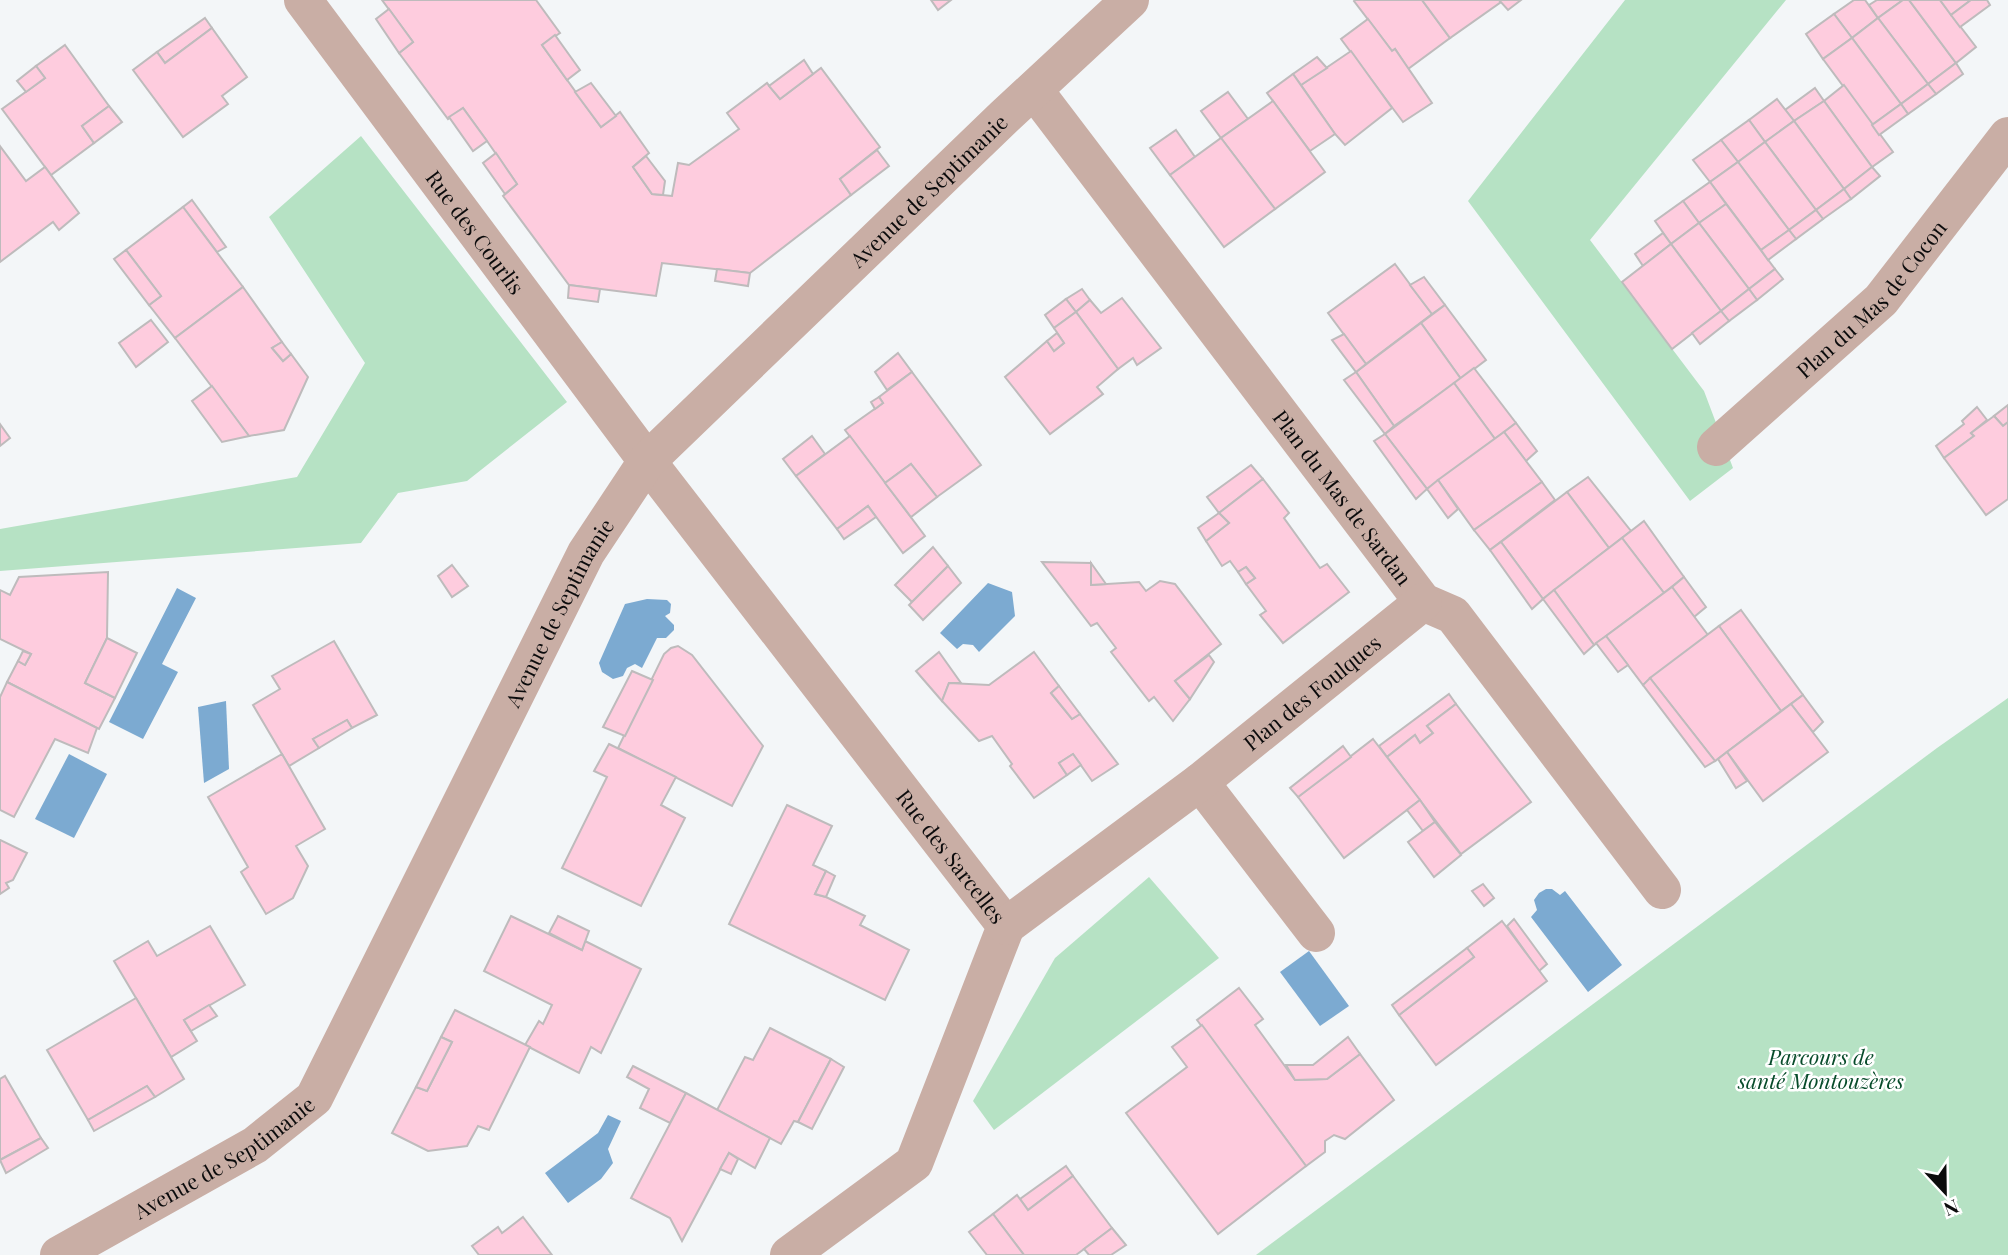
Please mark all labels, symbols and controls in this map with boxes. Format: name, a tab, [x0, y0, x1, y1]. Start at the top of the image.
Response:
street label: Avenue de Septimanie	[842, 108, 1013, 273]
street label: Rue des Courlis	[420, 164, 531, 299]
street label: Plan du Mas de Cocon	[1790, 214, 1952, 383]
street label: Plan du Mas de Sardan	[1267, 403, 1419, 591]
street label: Avenue de Septimanie	[497, 513, 619, 712]
street label: Plan des Foulques	[1237, 628, 1386, 756]
street label: Rue des Sarcelles	[891, 783, 1013, 929]
park label: Parcours de santé Montouzères	[1737, 1042, 1904, 1094]
street label: Avenue de Septimanie	[128, 1089, 320, 1225]
north arrow	[1910, 1157, 1980, 1227]
text: N	[1940, 1194, 1963, 1223]

